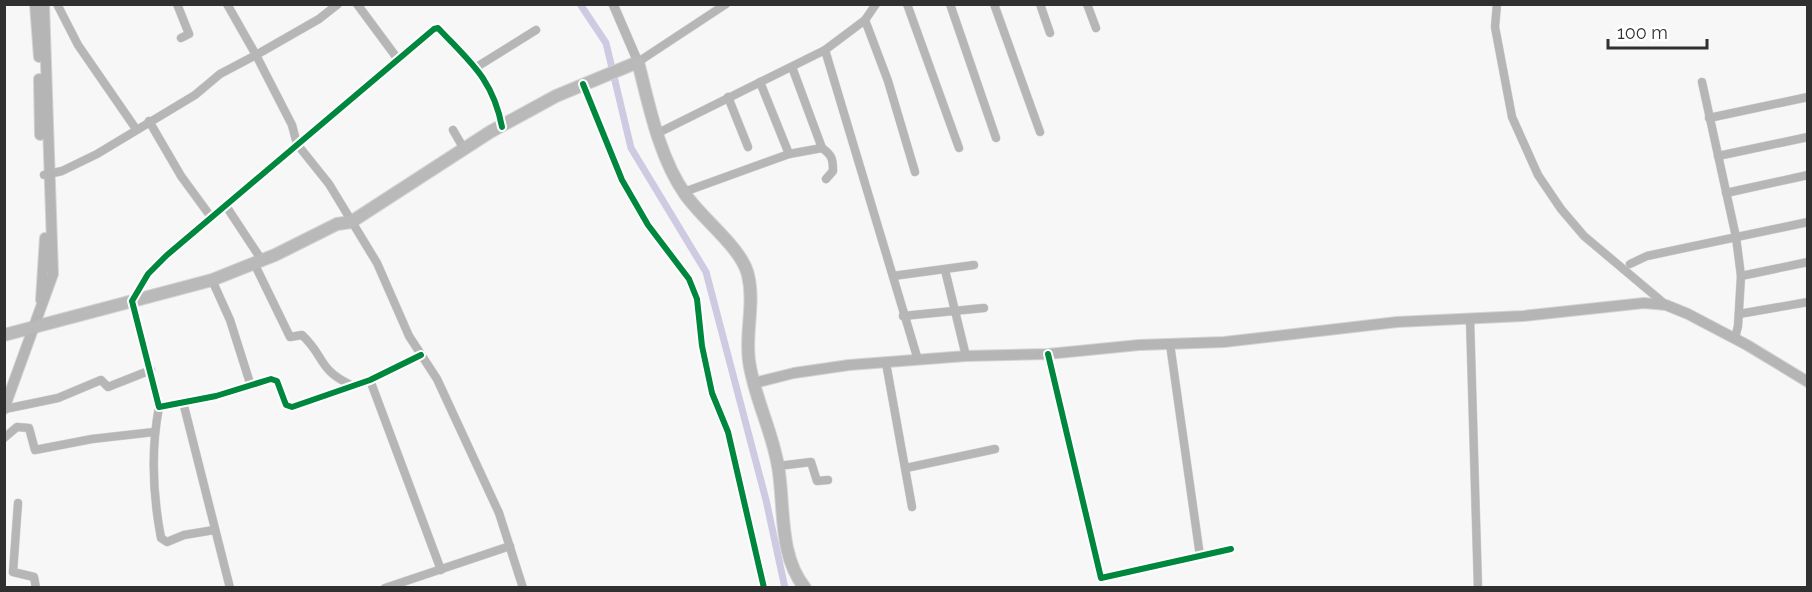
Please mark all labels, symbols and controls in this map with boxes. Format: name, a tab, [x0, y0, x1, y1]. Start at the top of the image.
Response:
scale bar	[1608, 12, 1707, 50]
text: 100 m	[1617, 22, 1668, 43]

